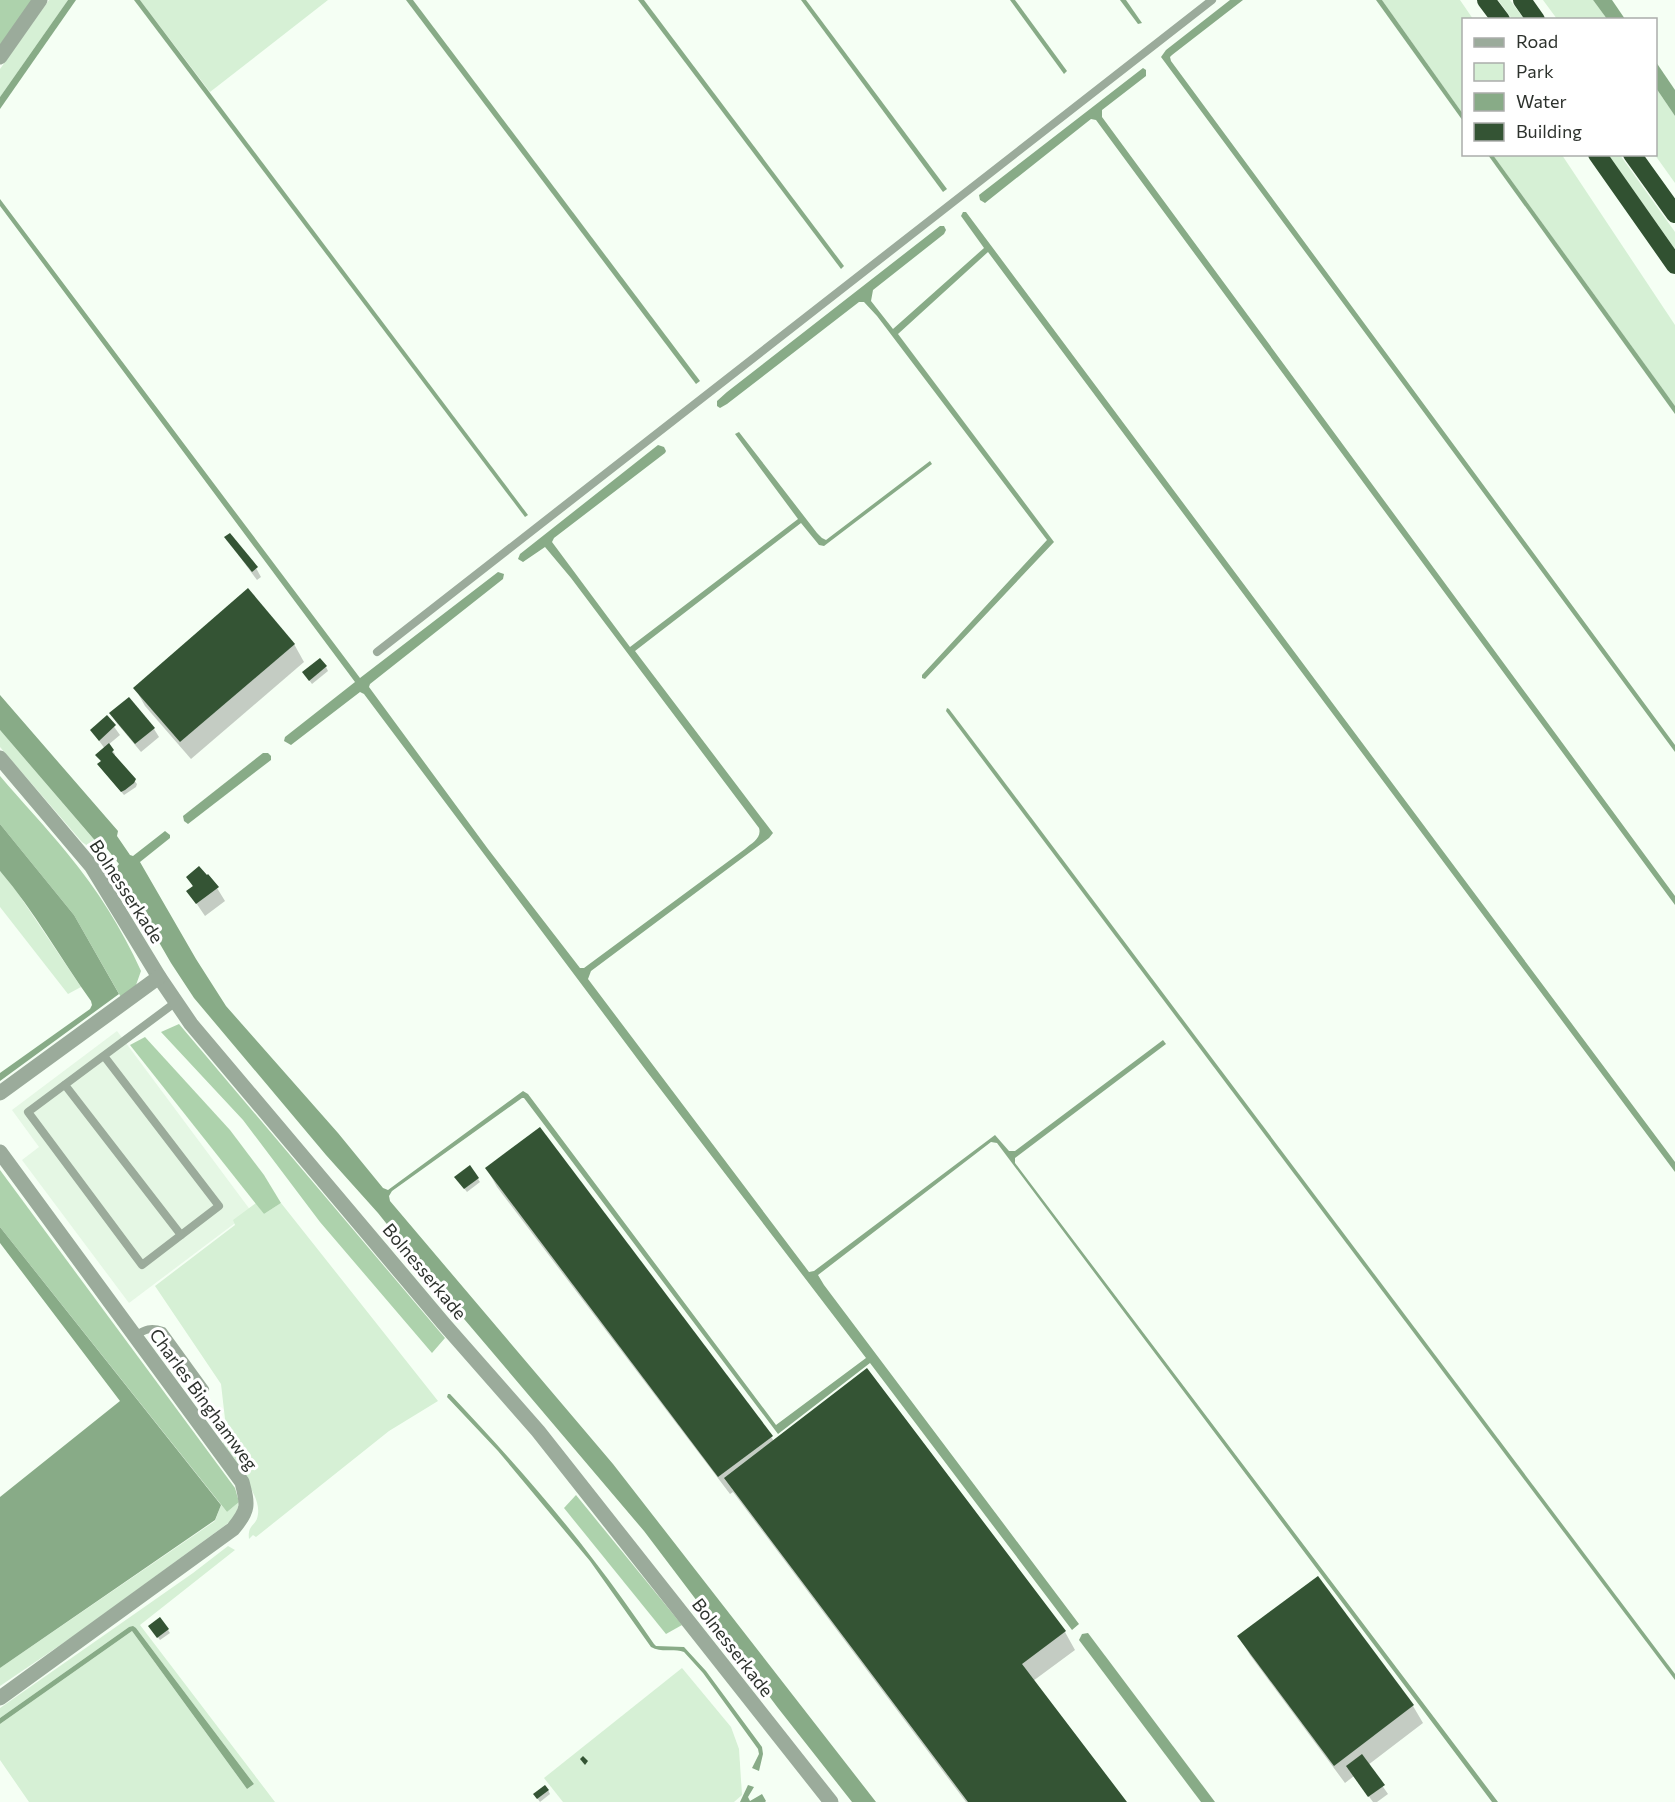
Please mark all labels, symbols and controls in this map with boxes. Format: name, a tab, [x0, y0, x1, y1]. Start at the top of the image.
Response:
legend	[1462, 18, 1657, 156]
text: Road	[1516, 30, 1558, 52]
text: Park	[1516, 60, 1554, 82]
text: Water	[1516, 90, 1567, 112]
text: Building	[1516, 120, 1582, 142]
street label: Bolnesserkade	[85, 835, 169, 947]
street label: Bolnesserkade	[378, 1218, 472, 1324]
street label: Charles Binghamweg	[145, 1324, 263, 1474]
street label: Bolnesserkade	[688, 1593, 778, 1701]

